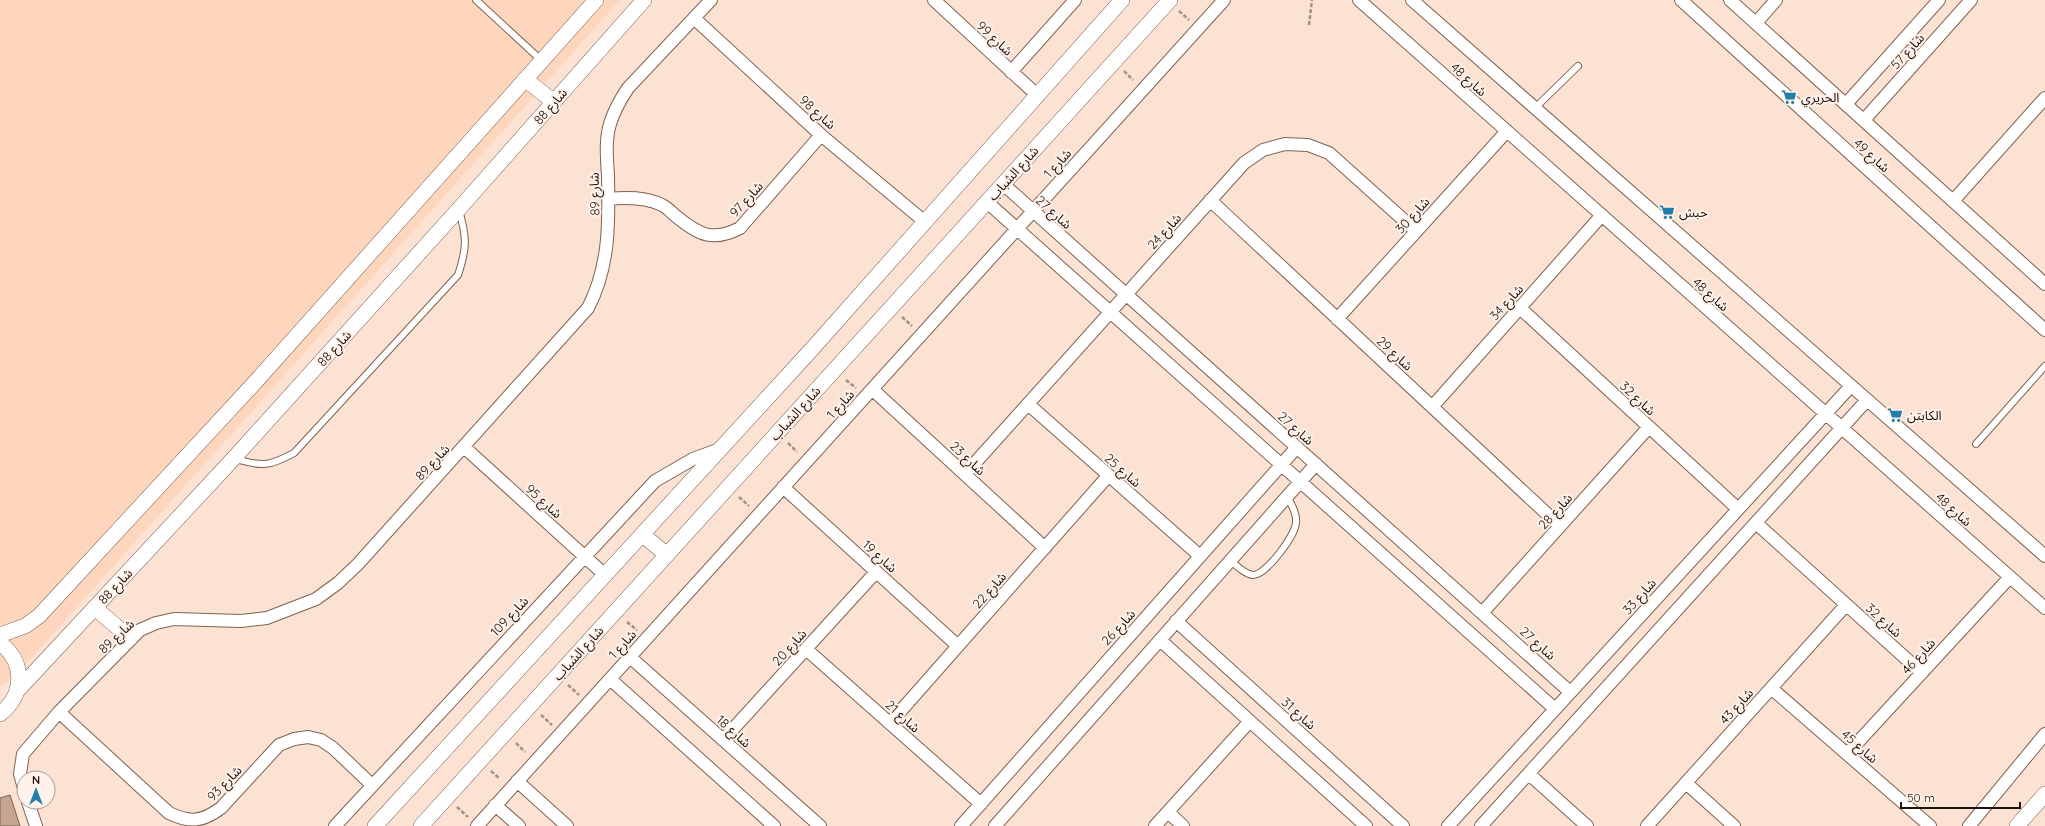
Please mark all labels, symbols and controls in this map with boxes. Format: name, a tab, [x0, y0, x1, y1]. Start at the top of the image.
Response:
street label: شارع 99	[972, 17, 1016, 61]
street label: شارع 57	[1887, 30, 1929, 74]
street label: شارع 48	[1446, 59, 1490, 101]
street label: شارع 88	[530, 85, 572, 129]
supermarket icon: الحريري	[1780, 88, 1798, 106]
place label: الحريري	[1801, 89, 1839, 108]
street label: شارع 98	[795, 92, 839, 135]
street label: شارع 49	[1849, 135, 1893, 177]
street label: شارع الشباب	[984, 143, 1044, 205]
street label: شارع 1	[1040, 145, 1076, 183]
street label: شارع 89	[586, 172, 605, 216]
street label: شارع 97	[726, 178, 768, 222]
street label: شارع 27	[1031, 192, 1075, 234]
street label: شارع 30	[1392, 194, 1435, 239]
supermarket icon: حبش	[1658, 203, 1676, 221]
place label: حبش	[1679, 204, 1708, 221]
street label: شارع 24	[1144, 210, 1186, 254]
street label: شارع 48	[1688, 274, 1732, 316]
street label: شارع 34	[1486, 281, 1528, 325]
street label: شارع 88	[314, 327, 357, 371]
street label: شارع 29	[1372, 332, 1416, 376]
street label: شارع 32	[1615, 378, 1659, 421]
street label: شارع الشباب	[766, 383, 826, 445]
street label: شارع 1	[823, 386, 859, 424]
supermarket icon: الكابتن	[1886, 406, 1904, 424]
place label: الكابتن	[1907, 407, 1942, 424]
street label: شارع 27	[1273, 408, 1317, 450]
street label: شارع 23	[945, 438, 989, 481]
street label: شارع 89	[411, 441, 455, 485]
street label: شارع 25	[1099, 450, 1145, 492]
street label: شارع 95	[521, 481, 565, 524]
street label: شارع 48	[1931, 489, 1975, 531]
street label: شارع 28	[1535, 490, 1578, 534]
street label: شارع 19	[857, 536, 901, 578]
street label: شارع 88	[95, 565, 138, 609]
street label: شارع 22	[969, 568, 1012, 614]
street label: شارع 33	[1619, 575, 1661, 619]
street label: شارع 109	[487, 593, 534, 641]
street label: شارع 32	[1861, 600, 1905, 643]
street label: شارع 26	[1098, 606, 1141, 650]
street label: شارع 89	[95, 615, 139, 659]
street label: شارع الشباب	[549, 623, 609, 685]
street label: شارع 27	[1515, 623, 1559, 665]
street label: شارع 20	[768, 625, 812, 671]
street label: شارع 1	[605, 626, 641, 664]
street label: شارع 46	[1898, 635, 1940, 679]
street label: شارع 43	[1716, 685, 1758, 729]
street label: شارع 31	[1277, 693, 1319, 735]
street label: شارع 21	[880, 696, 924, 738]
street label: شارع 18	[712, 711, 754, 753]
street label: شارع 45	[1837, 726, 1881, 768]
street label: شارع 93	[203, 762, 247, 806]
north arrow	[16, 770, 56, 810]
text: N	[32, 773, 40, 787]
scale bar	[1901, 784, 2020, 810]
text: 50 m	[1907, 790, 1935, 805]

